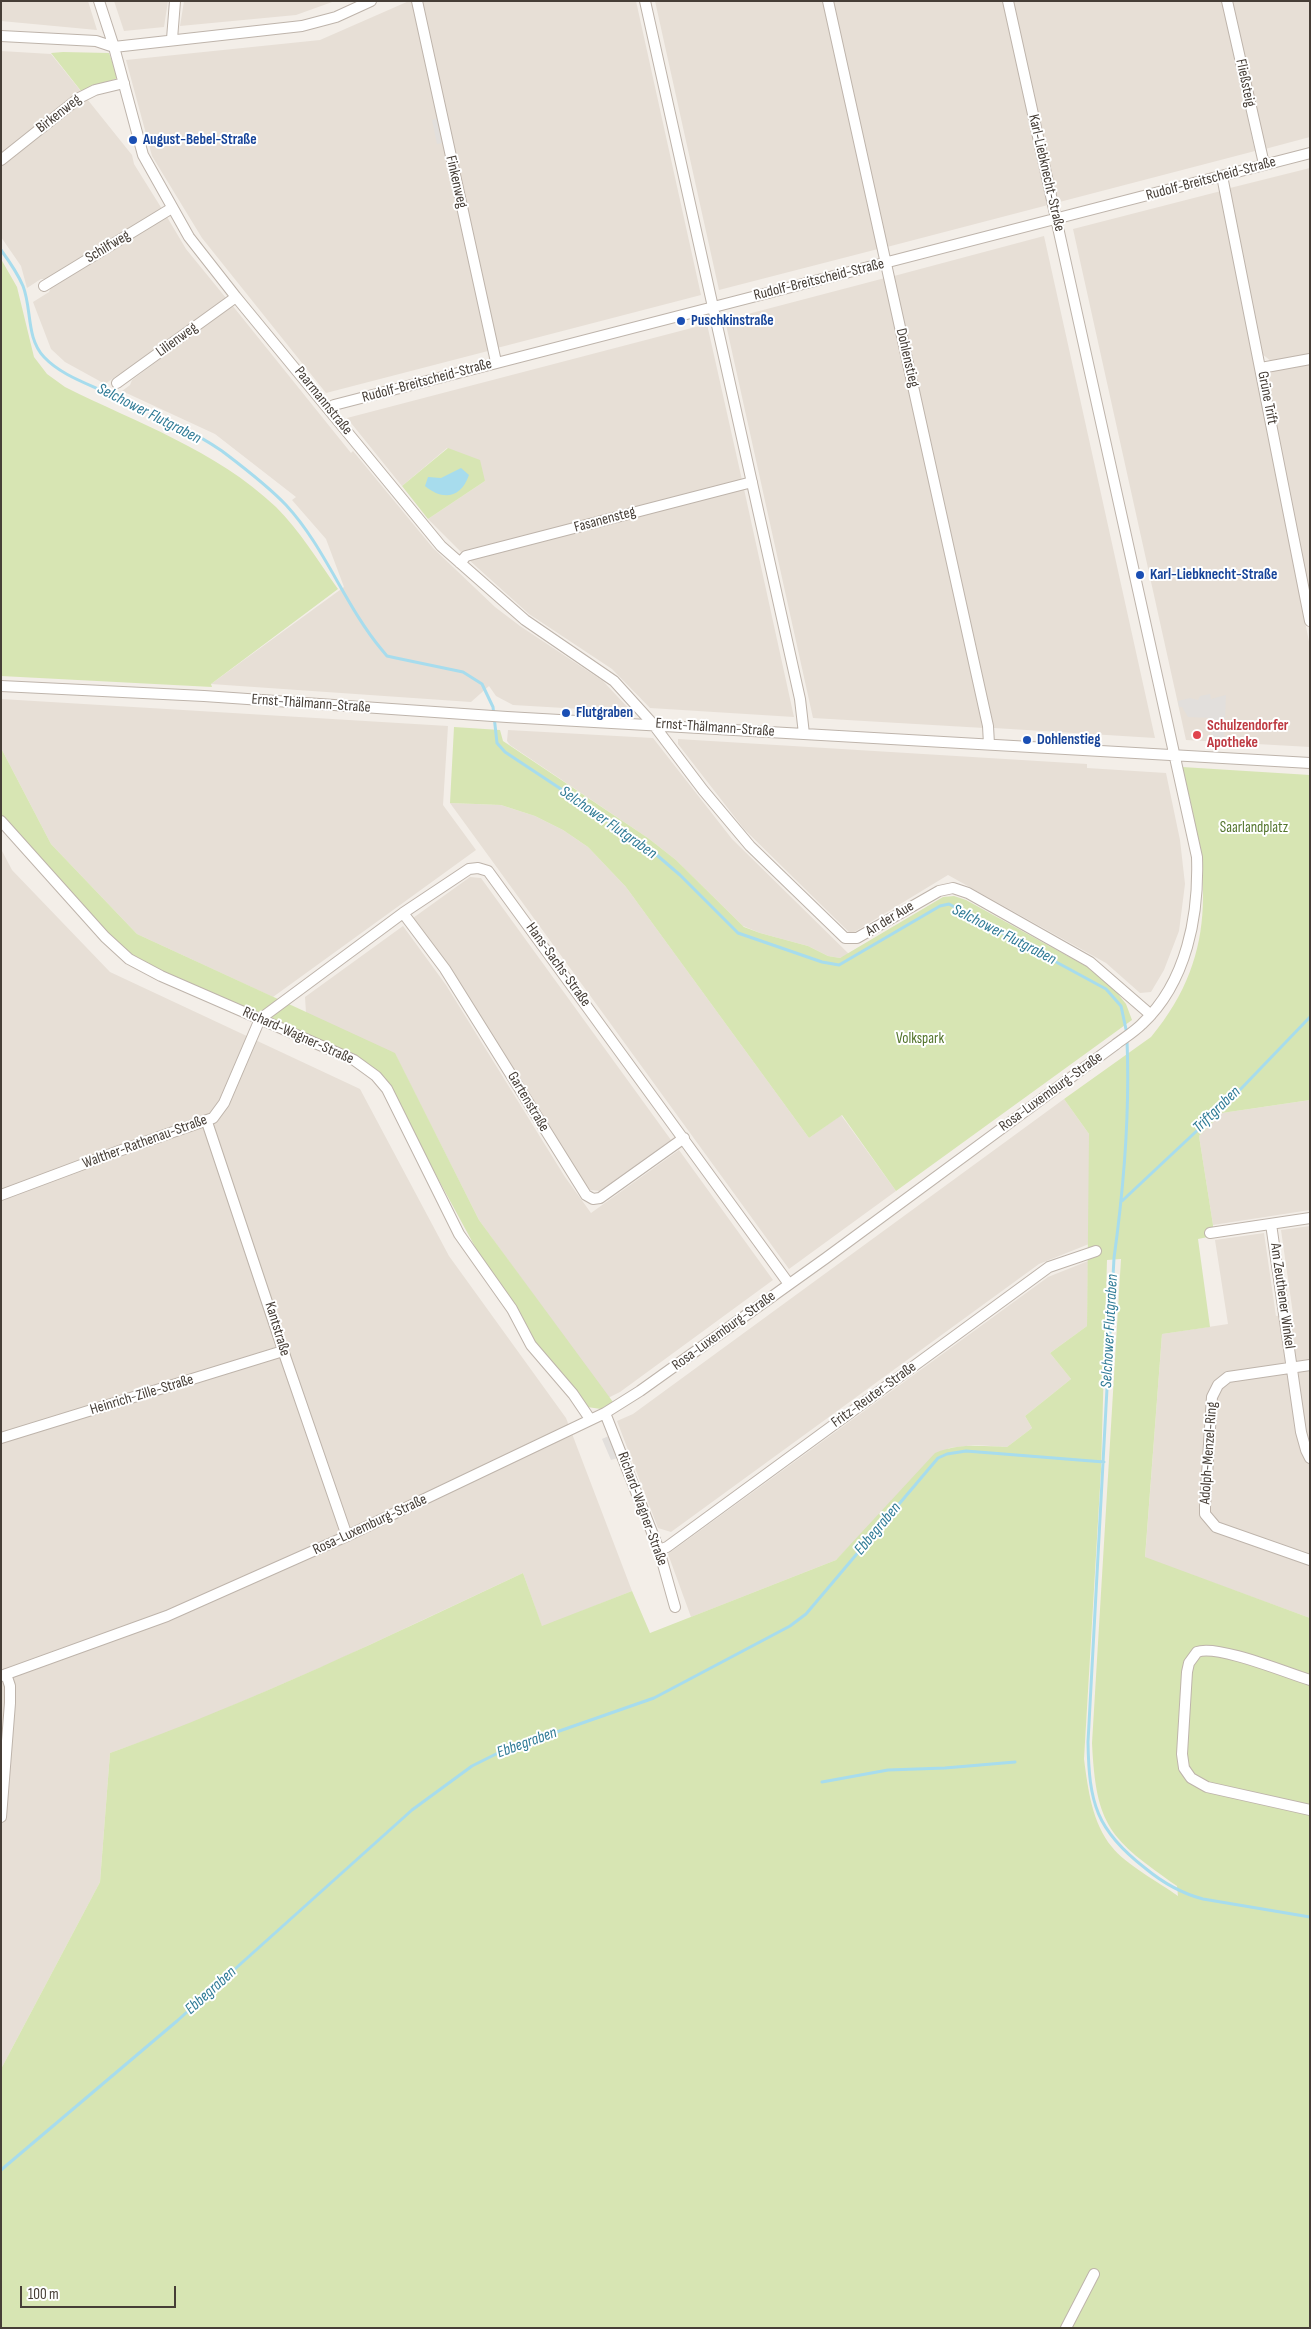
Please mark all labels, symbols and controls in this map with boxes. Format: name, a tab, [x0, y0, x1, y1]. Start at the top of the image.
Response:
street label: Fließsteig	[1231, 57, 1259, 109]
street label: Birkenweg	[33, 91, 85, 137]
street label: Karl-Liebknecht-Straße	[1024, 113, 1068, 233]
place label: August-Bebel-Straße	[143, 131, 257, 149]
marker: August-Bebel-Straße	[127, 134, 139, 146]
street label: Rudolf-Breitscheid-Straße	[1144, 153, 1278, 205]
street label: Finkenweg	[441, 154, 471, 210]
street label: Schilfweg	[82, 227, 134, 267]
street label: Rudolf-Breitscheid-Straße	[752, 255, 886, 305]
place label: Puschkinstraße	[691, 312, 774, 330]
marker: Puschkinstraße	[675, 315, 687, 327]
street label: Lilienweg	[153, 319, 201, 361]
street label: Dohlenstieg	[891, 327, 923, 389]
street label: Rudolf-Breitscheid-Straße	[360, 355, 494, 407]
street label: Paarmannstraße	[290, 363, 356, 439]
street label: Grüne Trift	[1253, 370, 1281, 426]
water label: Selchower Flutgraben	[94, 380, 204, 448]
street label: Fasanensteg	[572, 503, 638, 537]
place label: Karl-Liebknecht-Straße	[1150, 566, 1277, 584]
marker: Karl-Liebknecht-Straße	[1134, 569, 1146, 581]
street label: Ernst-Thälmann-Straße	[251, 691, 371, 717]
place label: Flutgraben	[576, 704, 633, 722]
marker: Flutgraben	[560, 707, 572, 719]
street label: Ernst-Thälmann-Straße	[655, 715, 775, 741]
place label: Schulzendorfer Apotheke	[1207, 717, 1288, 752]
marker: Schulzendorfer Apotheke	[1191, 729, 1203, 741]
place label: Dohlenstieg	[1037, 731, 1101, 749]
marker: Dohlenstieg	[1021, 734, 1033, 746]
water label: Selchower Flutgraben	[556, 782, 660, 864]
park label: Saarlandplatz	[1220, 819, 1288, 837]
street label: An der Aue	[863, 898, 917, 940]
water label: Selchower Flutgraben	[949, 901, 1059, 969]
street label: Hans-Sachs-Straße	[522, 920, 594, 1010]
street label: Richard-Wagner-Straße	[240, 1003, 356, 1069]
park label: Volkspark	[896, 1030, 944, 1048]
street label: Rosa-Luxemburg-Straße	[996, 1048, 1106, 1136]
street label: Gartenstraße	[503, 1069, 553, 1135]
water label: Triftgraben	[1189, 1083, 1245, 1137]
street label: Walther-Rathenau-Straße	[80, 1111, 210, 1173]
street label: Am Zeuthener Winkel	[1266, 1242, 1298, 1350]
water label: Selchower Flutgraben	[1097, 1274, 1123, 1388]
street label: Rosa-Luxemburg-Straße	[669, 1287, 779, 1375]
street label: Kantstraße	[260, 1300, 294, 1358]
street label: Fritz-Reuter-Straße	[828, 1358, 920, 1432]
street label: Heinrich-Zille-Straße	[88, 1371, 196, 1419]
street label: Adolph-Menzel-Ring	[1196, 1401, 1222, 1505]
street label: Richard-Wagner-Straße	[613, 1450, 671, 1568]
street label: Rosa-Luxemburg-Straße	[310, 1491, 430, 1559]
water label: Ebbegraben	[851, 1499, 905, 1559]
water label: Ebbegraben	[494, 1723, 560, 1763]
water label: Ebbegraben	[181, 1963, 241, 2019]
scale bar	[22, 2276, 179, 2308]
text: 100 m	[28, 2285, 59, 2304]

